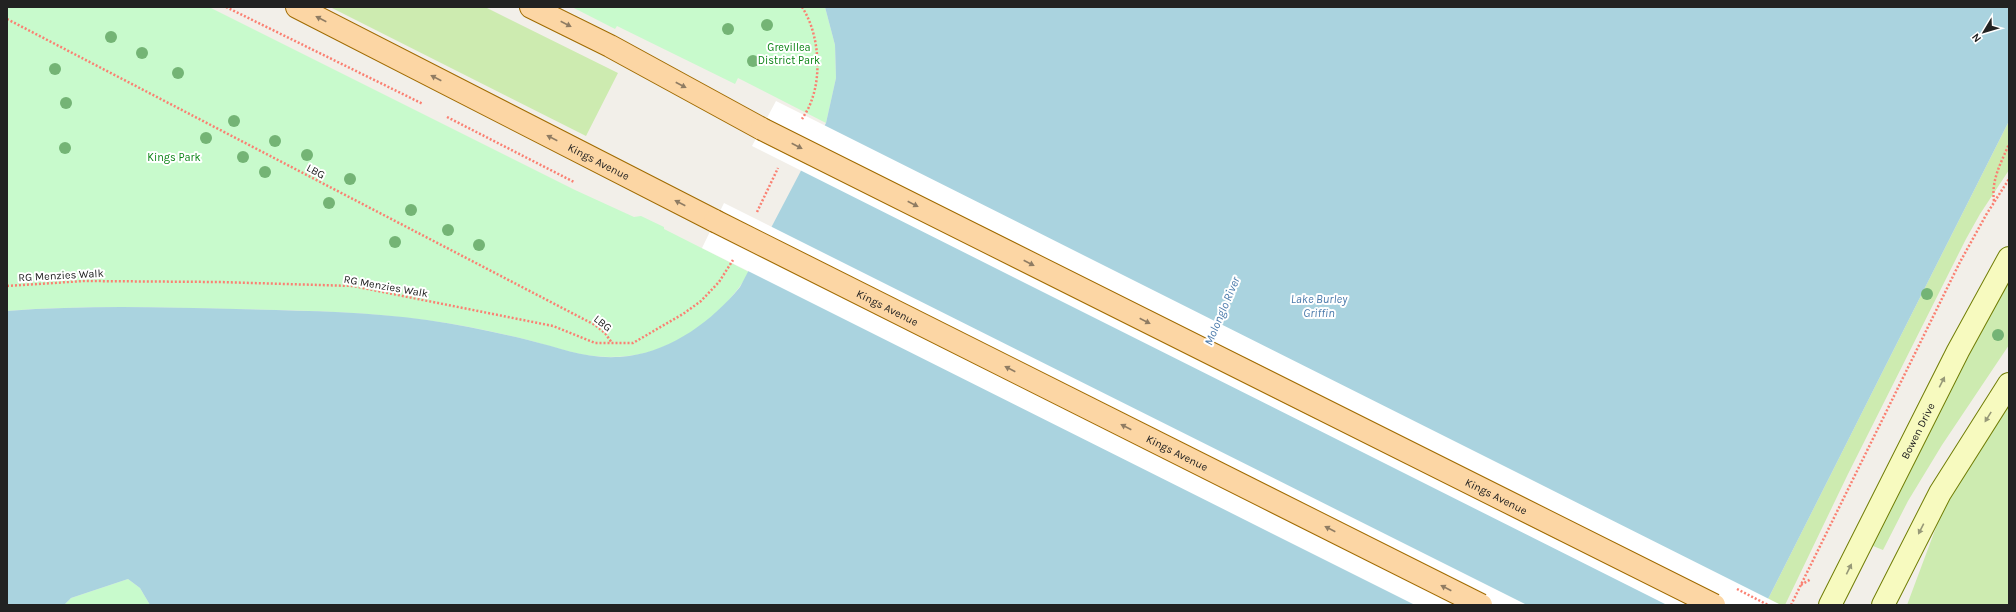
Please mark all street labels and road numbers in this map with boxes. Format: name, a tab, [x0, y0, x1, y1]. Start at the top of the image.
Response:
street label: Kings Avenue	[566, 141, 632, 183]
street label: LBG	[304, 161, 327, 182]
street label: RG Menzies Walk	[18, 267, 104, 284]
street label: RG Menzies Walk	[343, 273, 429, 300]
street label: Kings Avenue	[854, 287, 921, 329]
street label: LBG	[591, 312, 614, 334]
street label: Bowen Drive	[1899, 400, 1938, 461]
street label: Kings Avenue	[1144, 432, 1210, 474]
street label: Kings Avenue	[1463, 476, 1529, 518]

